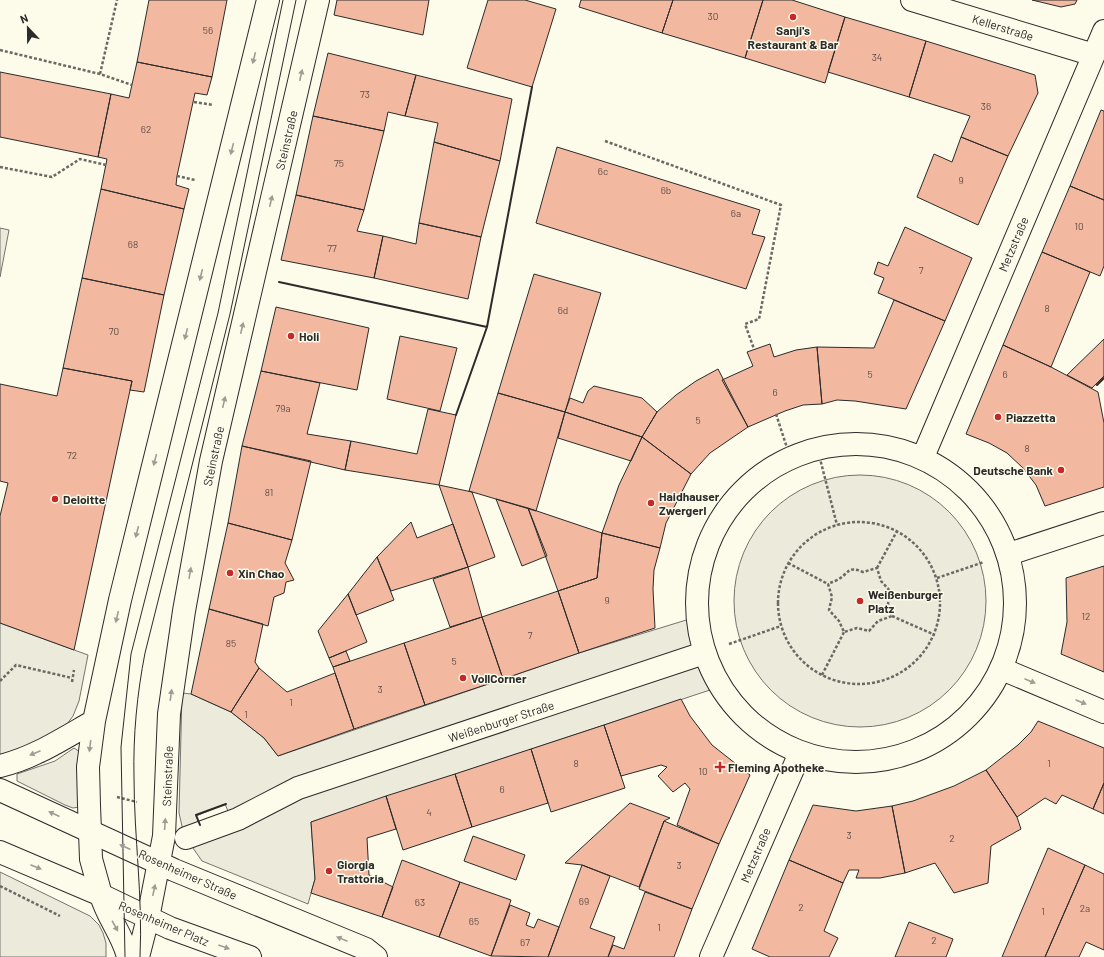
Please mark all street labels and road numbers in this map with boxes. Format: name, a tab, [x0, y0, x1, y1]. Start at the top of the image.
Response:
street label: Kellerstraße	[971, 11, 1035, 43]
street label: Steinstraße	[272, 109, 300, 171]
street label: Metzstraße	[995, 214, 1031, 274]
street label: Steinstraße	[200, 425, 226, 487]
street label: Weißenburger Straße	[446, 697, 556, 745]
street label: Steinstraße	[159, 745, 175, 807]
street label: Metzstraße	[737, 825, 773, 885]
street label: Rosenheimer Straße	[137, 846, 239, 902]
street label: Rosenheimer Platz	[117, 898, 211, 948]

